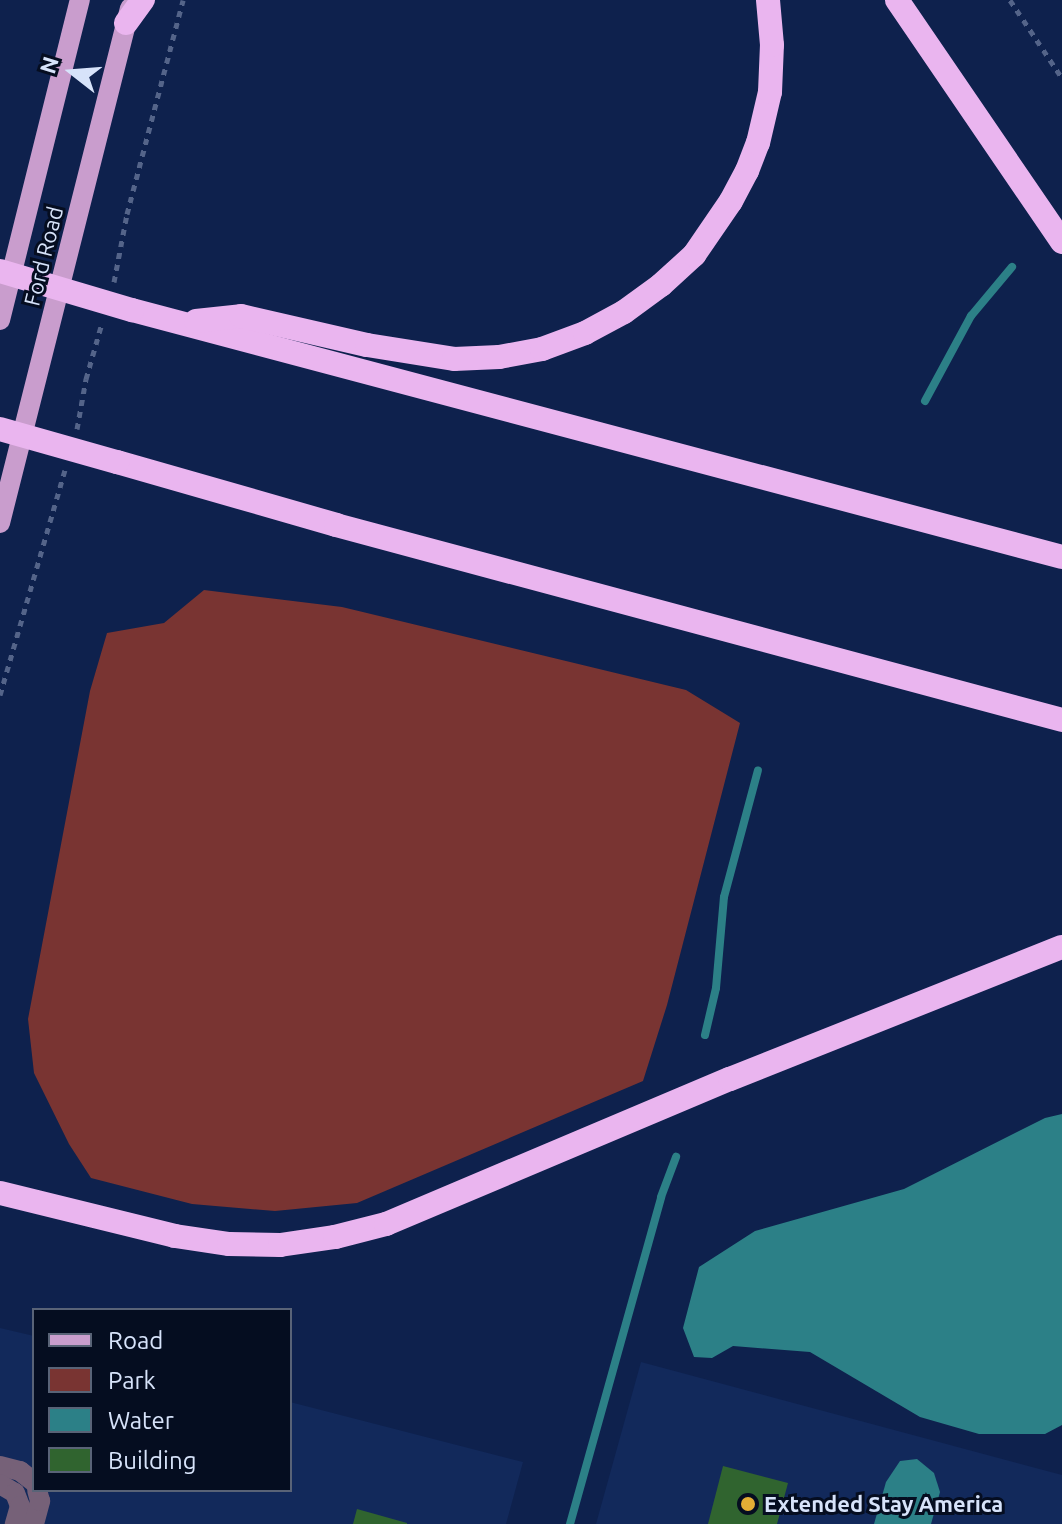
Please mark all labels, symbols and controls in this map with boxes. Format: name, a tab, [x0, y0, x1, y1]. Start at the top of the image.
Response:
north arrow	[32, 32, 112, 112]
text: N	[34, 53, 63, 76]
street label: Ford Road	[18, 204, 68, 308]
legend	[32, 1308, 292, 1492]
text: Road	[108, 1327, 163, 1354]
text: Park	[108, 1367, 156, 1394]
text: Water	[108, 1407, 174, 1434]
text: Building	[108, 1447, 196, 1474]
place label: Extended Stay America	[764, 1491, 1003, 1517]
marker: Extended Stay America	[739, 1495, 757, 1513]

